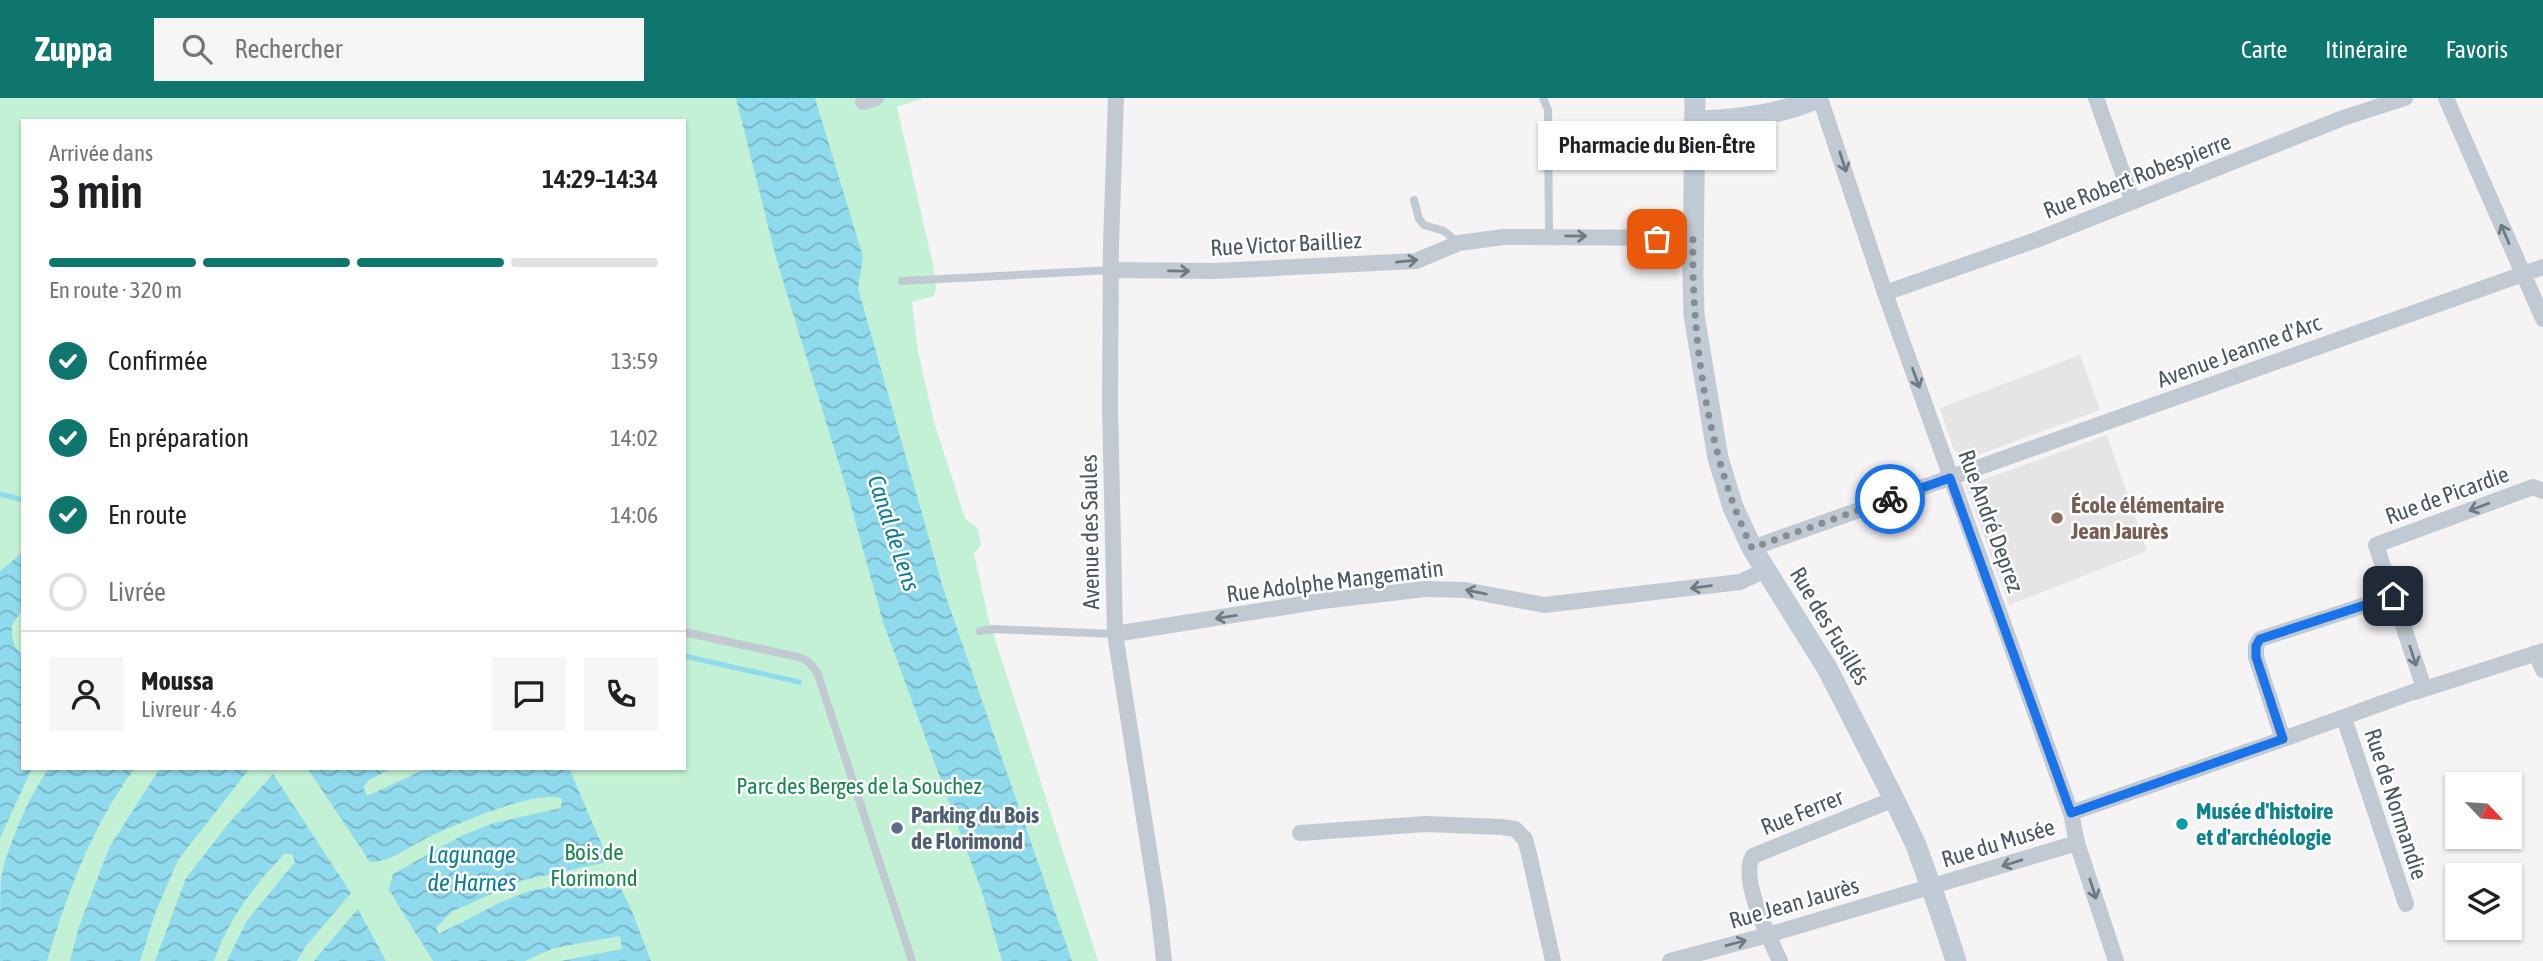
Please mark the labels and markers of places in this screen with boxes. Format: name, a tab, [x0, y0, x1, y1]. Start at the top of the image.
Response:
callout: Pharmacie du Bien-Être	[1538, 120, 1776, 169]
pin	[1627, 209, 1687, 269]
place label: École élémentaire Jean Jaurès	[2070, 492, 2224, 544]
marker: École élémentaire Jean Jaurès	[2049, 510, 2065, 526]
pin	[2363, 566, 2423, 626]
place label: Musée d'histoire et d'archéologie	[2196, 798, 2334, 850]
place label: Parking du Bois de Florimond	[911, 802, 1039, 854]
marker: Musée d'histoire et d'archéologie	[2174, 816, 2190, 832]
marker: Parking du Bois de Florimond	[889, 820, 905, 836]

